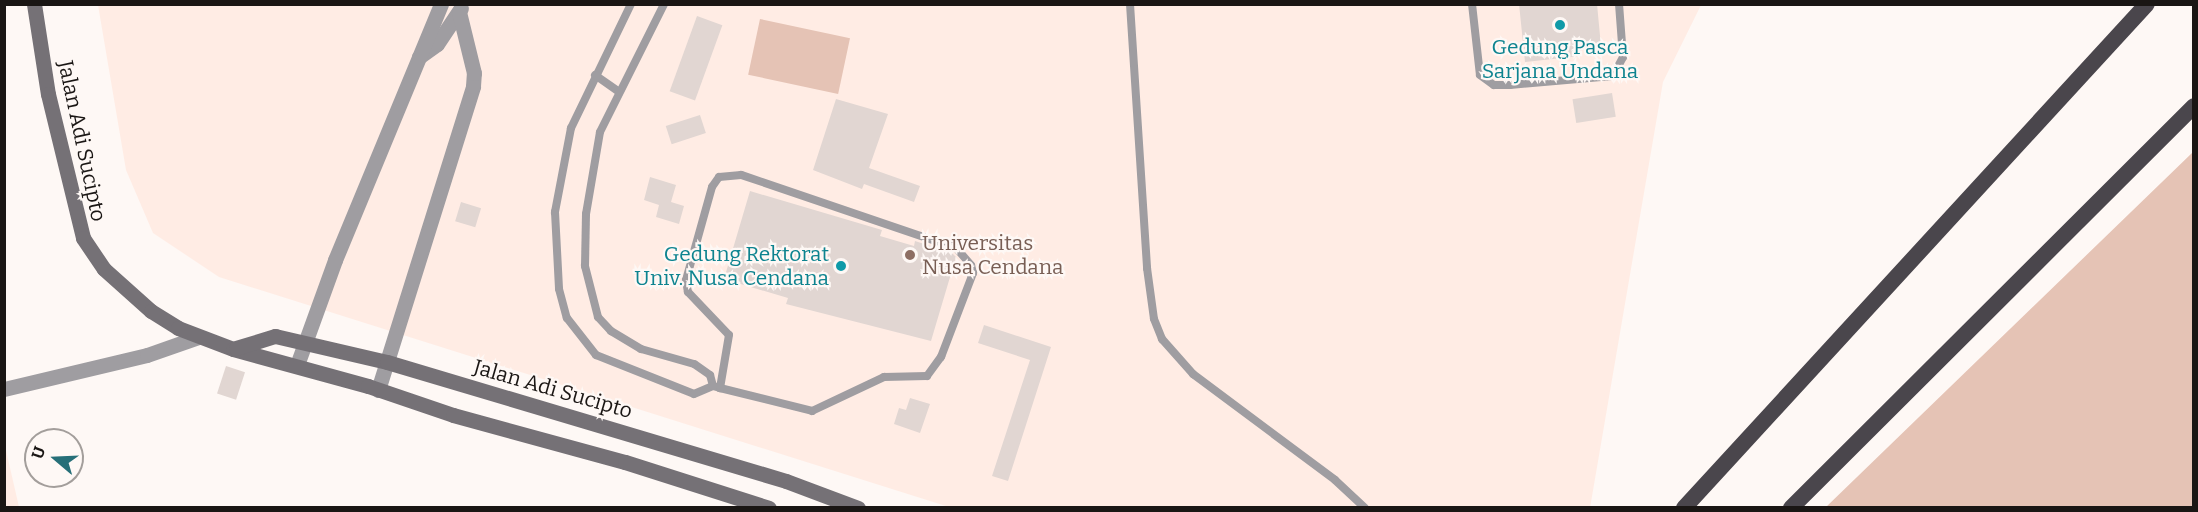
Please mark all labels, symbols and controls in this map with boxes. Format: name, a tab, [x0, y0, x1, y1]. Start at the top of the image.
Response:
marker: Gedung Pasca Sarjana Undana	[1553, 18, 1567, 32]
place label: Gedung Pasca Sarjana Undana	[1482, 34, 1638, 84]
street label: Jalan Adi Sucipto	[53, 58, 111, 224]
place label: Universitas Nusa Cendana	[922, 230, 1064, 280]
place label: Gedung Rektorat Univ. Nusa Cendana	[634, 241, 829, 291]
marker: Universitas Nusa Cendana	[903, 248, 917, 262]
marker: Gedung Rektorat Univ. Nusa Cendana	[834, 259, 848, 273]
street label: Jalan Adi Sucipto	[471, 354, 635, 424]
north arrow	[24, 428, 84, 488]
text: U	[27, 444, 49, 461]

